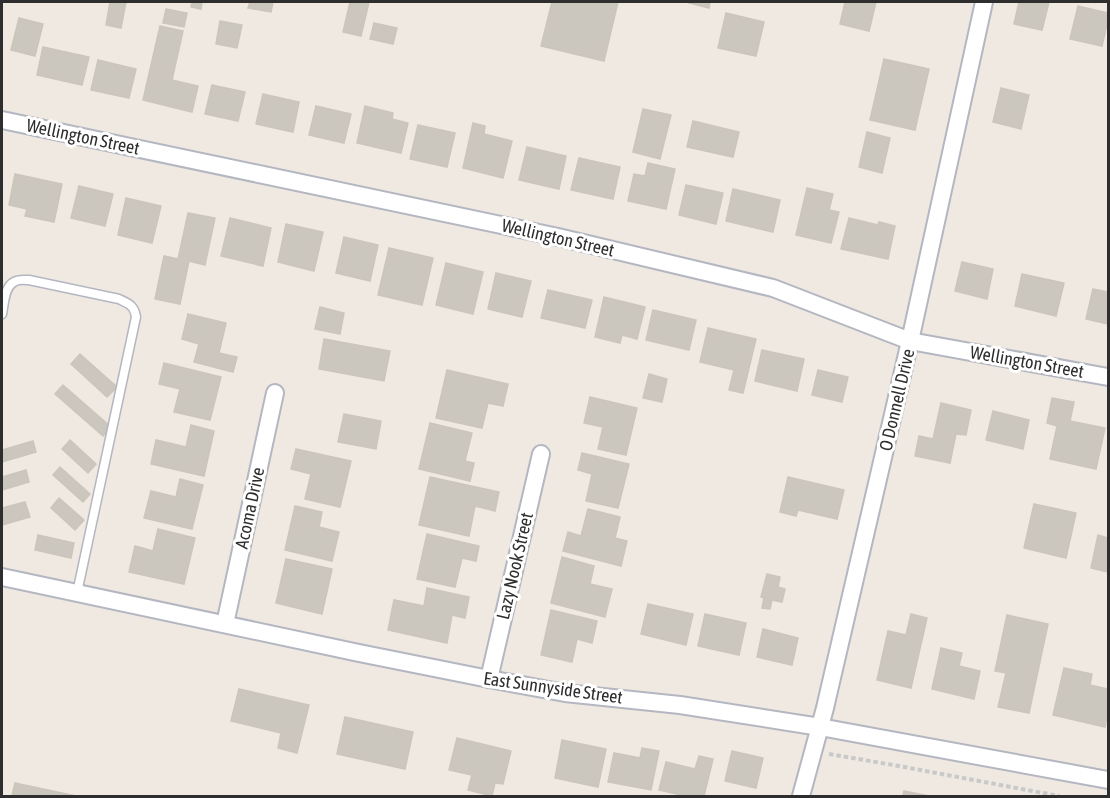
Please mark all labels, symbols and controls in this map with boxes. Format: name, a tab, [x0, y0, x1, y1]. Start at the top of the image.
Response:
street label: Wellington Street	[25, 114, 142, 159]
street label: Wellington Street	[500, 214, 616, 261]
street label: Wellington Street	[969, 341, 1086, 382]
street label: O Donnell Drive	[875, 347, 918, 453]
street label: Acoma Drive	[231, 465, 268, 551]
street label: Lazy Nook Street	[492, 510, 537, 621]
street label: East Sunnyside Street	[482, 667, 624, 708]

